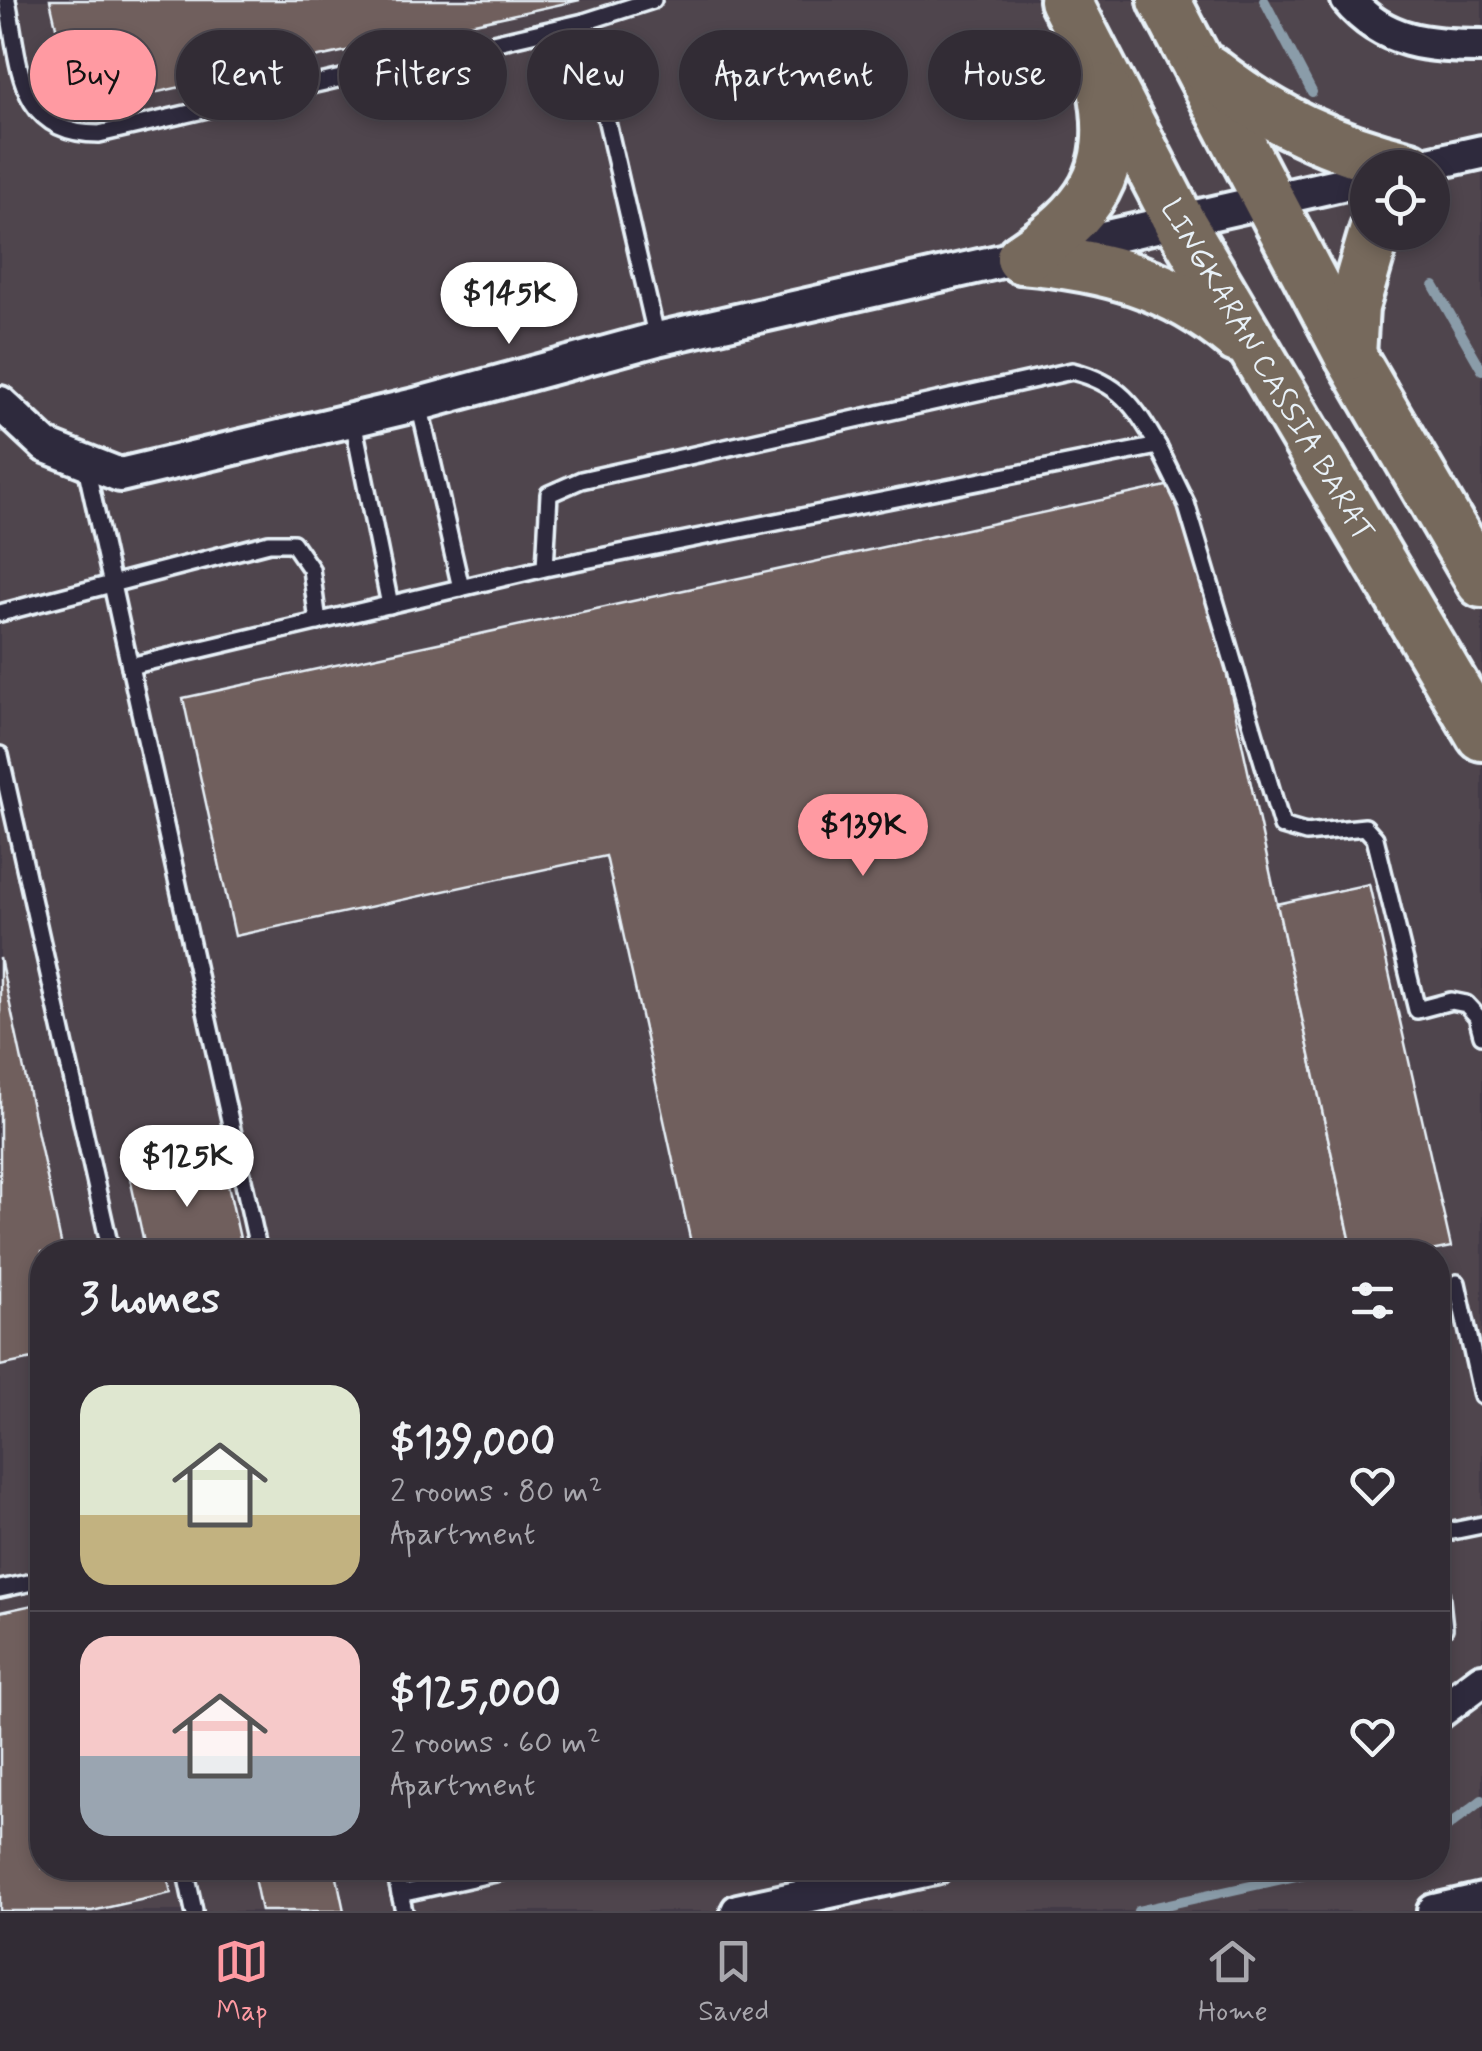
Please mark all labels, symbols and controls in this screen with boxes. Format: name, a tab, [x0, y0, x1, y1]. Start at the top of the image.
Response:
chip: Buy	[30, 30, 156, 120]
chip: Rent	[176, 30, 319, 120]
chip: Filters	[339, 30, 507, 120]
chip: New	[527, 30, 659, 120]
chip: Apartment	[679, 30, 908, 120]
chip: House	[928, 30, 1081, 120]
map controls	[1350, 150, 1450, 250]
button: locate	[1350, 150, 1450, 250]
street label: LINGKARAN CASSIA BARAT	[1152, 192, 1383, 549]
pin: $145K	[439, 262, 579, 347]
text: $145K	[463, 273, 555, 315]
pin: $139K	[793, 794, 933, 879]
text: $139K	[820, 805, 906, 847]
pin: $125K	[117, 1125, 257, 1210]
text: $125K	[142, 1136, 232, 1178]
text: 3 homes	[80, 1273, 220, 1328]
icon: filters	[1345, 1273, 1400, 1328]
text: $139,000	[390, 1416, 555, 1471]
icon: home	[160, 1425, 280, 1545]
icon: heart	[1345, 1458, 1400, 1513]
text: 2 rooms · 80 m²	[390, 1471, 603, 1513]
text: Apartment	[390, 1513, 535, 1555]
text: $125,000	[390, 1667, 561, 1722]
icon: home	[160, 1676, 280, 1796]
icon: heart	[1345, 1709, 1400, 1764]
text: 2 rooms · 60 m²	[390, 1722, 601, 1764]
text: Apartment	[390, 1764, 535, 1806]
tab: Map	[214, 1934, 269, 2031]
tab: Saved	[698, 1934, 769, 2031]
tab: Home	[1198, 1934, 1268, 2031]

